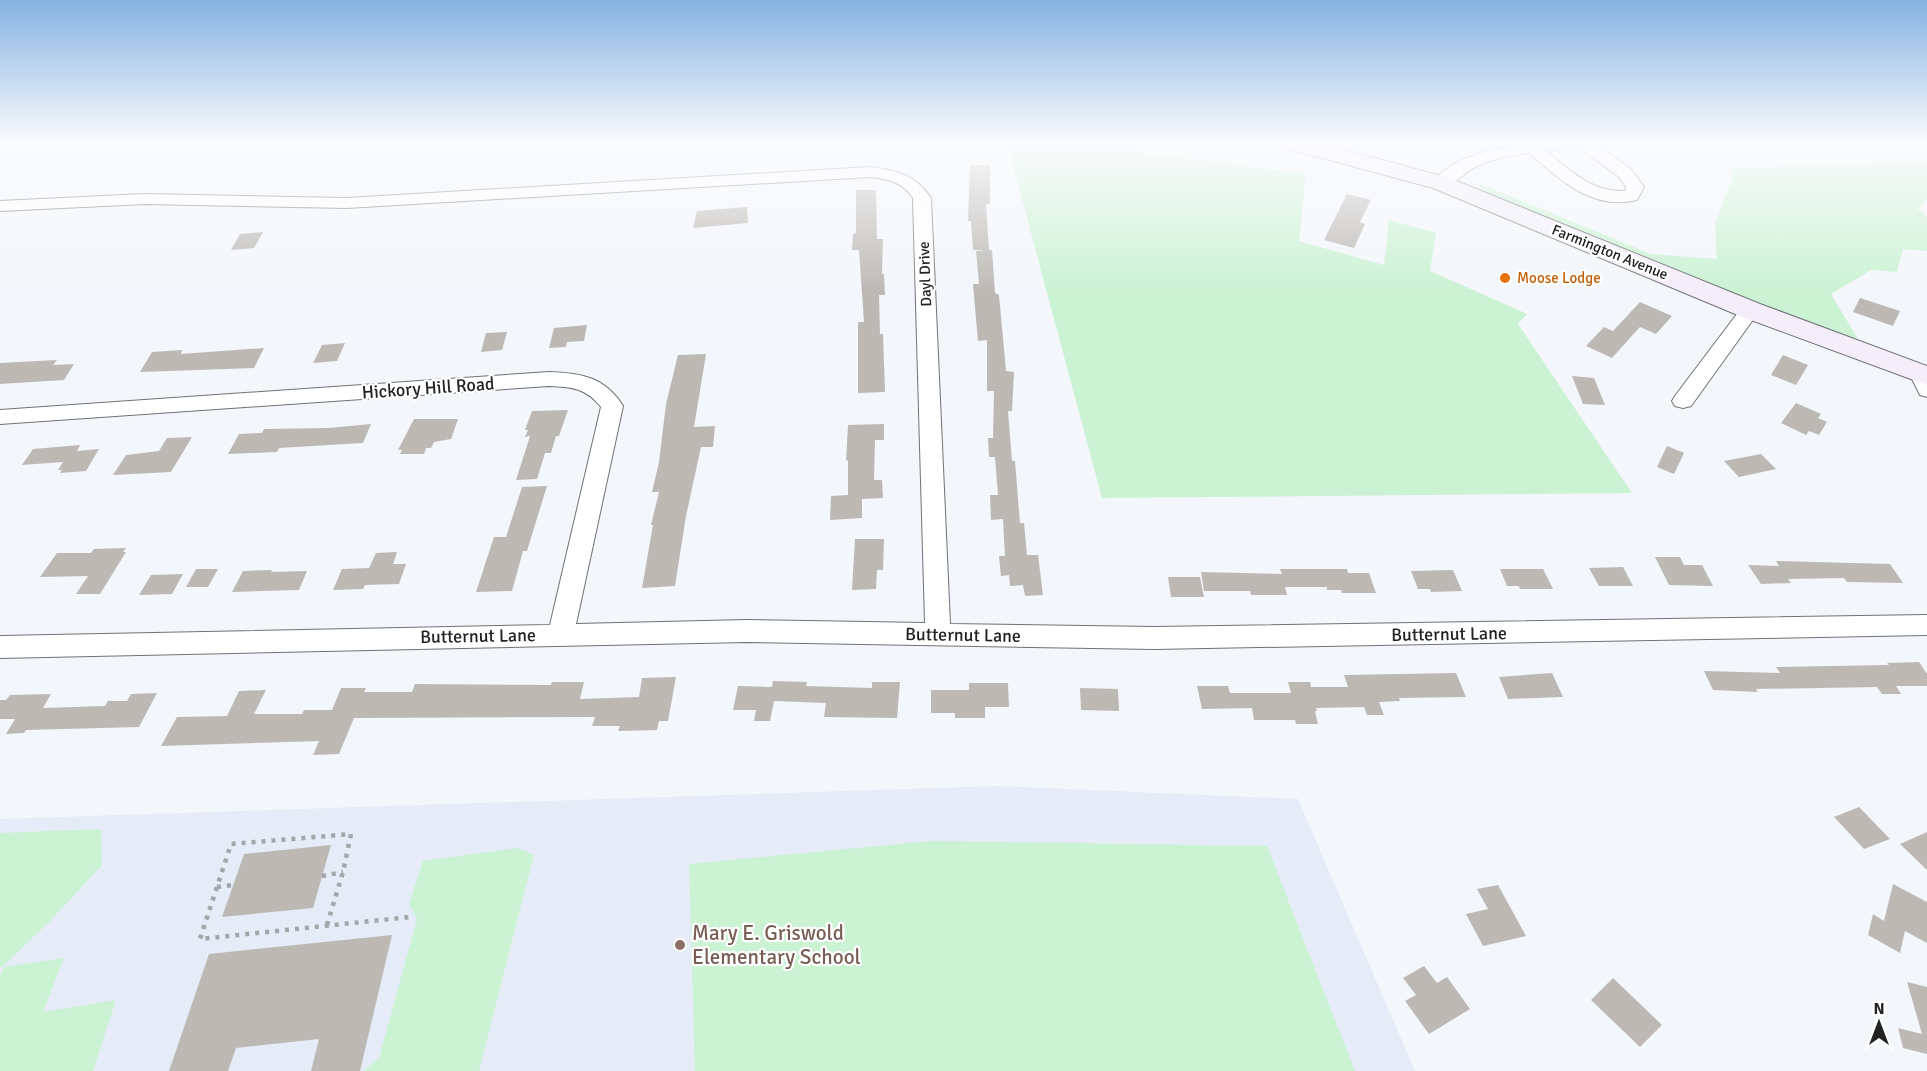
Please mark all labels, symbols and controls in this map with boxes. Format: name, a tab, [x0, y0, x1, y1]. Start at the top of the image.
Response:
street label: Farmington Avenue	[1549, 220, 1671, 284]
street label: Dayl Drive	[915, 241, 935, 307]
place label: Moose Lodge	[1517, 269, 1601, 287]
marker: Moose Lodge	[1498, 271, 1512, 285]
street label: Hickory Hill Road	[361, 372, 495, 404]
street label: Butternut Lane	[1391, 622, 1507, 646]
street label: Butternut Lane	[905, 623, 1021, 647]
street label: Butternut Lane	[420, 624, 536, 648]
place label: Mary E. Griswold Elementary School	[692, 920, 861, 970]
marker: Mary E. Griswold Elementary School	[673, 938, 687, 952]
north arrow	[1849, 993, 1909, 1053]
text: N	[1873, 999, 1885, 1019]

